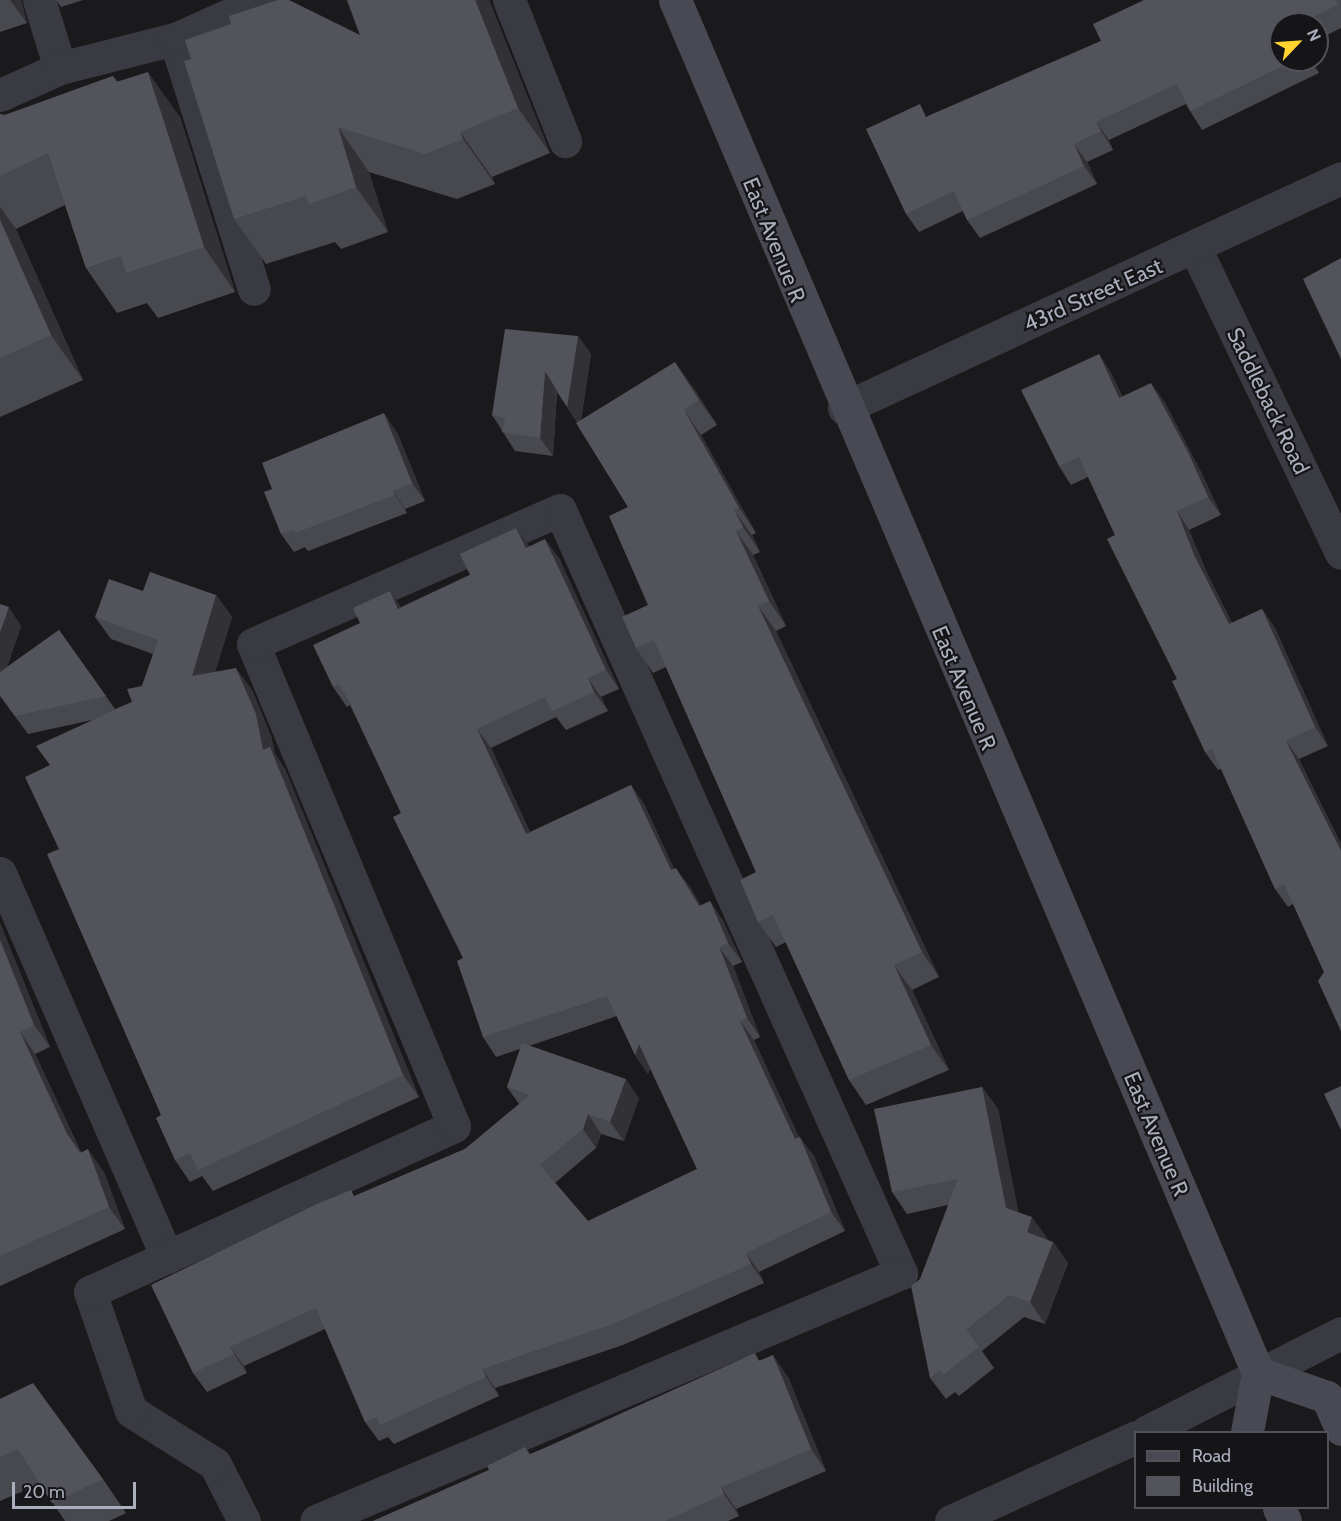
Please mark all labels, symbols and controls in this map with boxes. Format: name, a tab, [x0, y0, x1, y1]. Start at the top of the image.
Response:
north arrow	[1269, 12, 1329, 72]
text: N	[1303, 26, 1325, 44]
street label: East Avenue R	[737, 174, 811, 306]
street label: 43rd Street East	[1019, 253, 1167, 337]
street label: Saddleback Road	[1221, 324, 1315, 478]
street label: East Avenue R	[926, 622, 1002, 754]
street label: East Avenue R	[1118, 1068, 1194, 1200]
legend	[1134, 1431, 1329, 1509]
text: Road	[1192, 1445, 1231, 1467]
scale bar	[15, 1470, 140, 1508]
text: Building	[1192, 1475, 1253, 1497]
text: 20 m	[23, 1481, 65, 1503]

